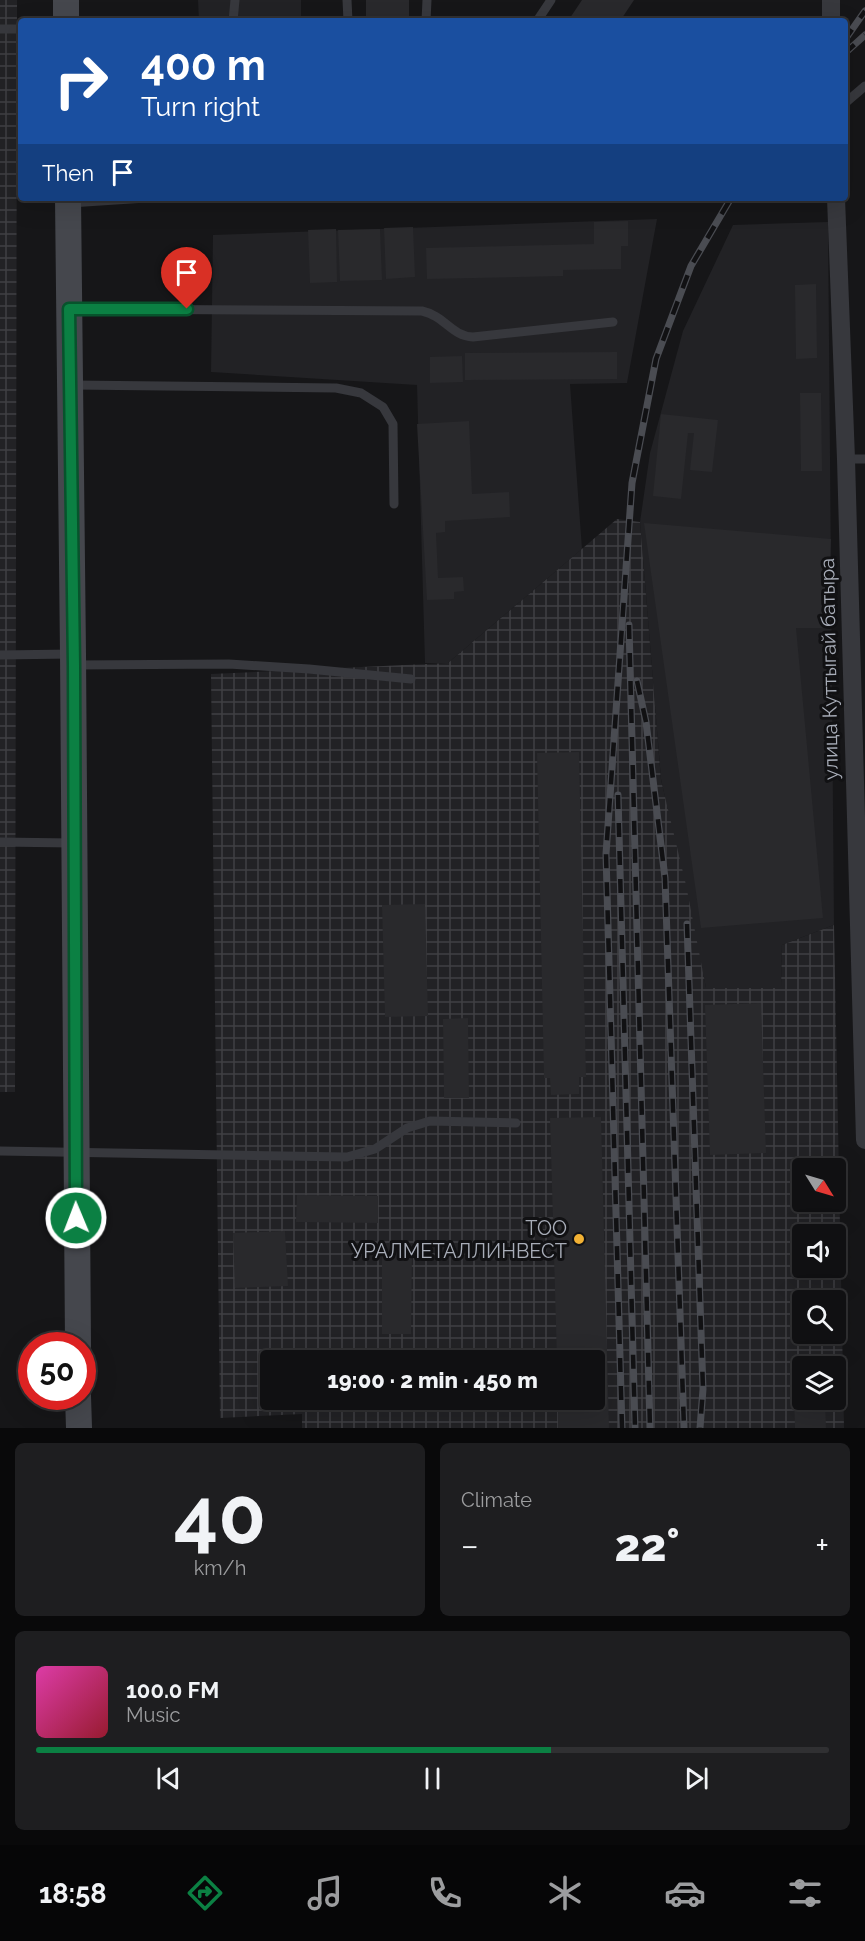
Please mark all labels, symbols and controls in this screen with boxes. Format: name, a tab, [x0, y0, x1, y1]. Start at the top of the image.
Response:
text: 400 m	[141, 41, 266, 90]
icon: right	[42, 42, 120, 120]
text: Turn right	[141, 91, 260, 122]
icon: arrive	[106, 156, 139, 189]
text: Then	[42, 160, 94, 186]
pin	[161, 247, 212, 309]
icon: arrive	[170, 256, 203, 289]
street label: улица Куттыгай батыра	[815, 558, 843, 780]
north arrow	[792, 1158, 846, 1212]
map controls	[792, 1158, 846, 1410]
position arrow	[44, 1186, 108, 1250]
place label: ТОО УРАЛМЕТАЛЛИНВЕСТ	[351, 1216, 567, 1263]
button: sound	[792, 1224, 846, 1278]
marker: ТОО УРАЛМЕТАЛЛИНВЕСТ	[572, 1232, 586, 1246]
button: search	[792, 1290, 846, 1344]
speed limit sign: 50	[18, 1332, 96, 1410]
button: layers	[792, 1356, 846, 1410]
text: 19:00 · 2 min · 450 m	[327, 1367, 538, 1393]
text: 40	[174, 1471, 266, 1562]
text: Climate	[461, 1488, 532, 1512]
text: 22°	[614, 1519, 680, 1572]
text: −	[461, 1526, 479, 1565]
text: +	[815, 1526, 829, 1565]
text: km/h	[194, 1556, 246, 1580]
text: 100.0 FM	[126, 1677, 219, 1703]
text: Music	[126, 1703, 180, 1727]
icon: previous	[152, 1762, 185, 1795]
icon: pause	[416, 1762, 449, 1795]
icon: next	[680, 1762, 713, 1795]
icon: directions	[184, 1872, 226, 1914]
icon: music	[304, 1872, 346, 1914]
icon: phone	[424, 1872, 466, 1914]
icon: climate	[544, 1872, 586, 1914]
icon: car	[664, 1872, 706, 1914]
icon: filters	[784, 1872, 826, 1914]
text: 18:58	[39, 1878, 107, 1909]

